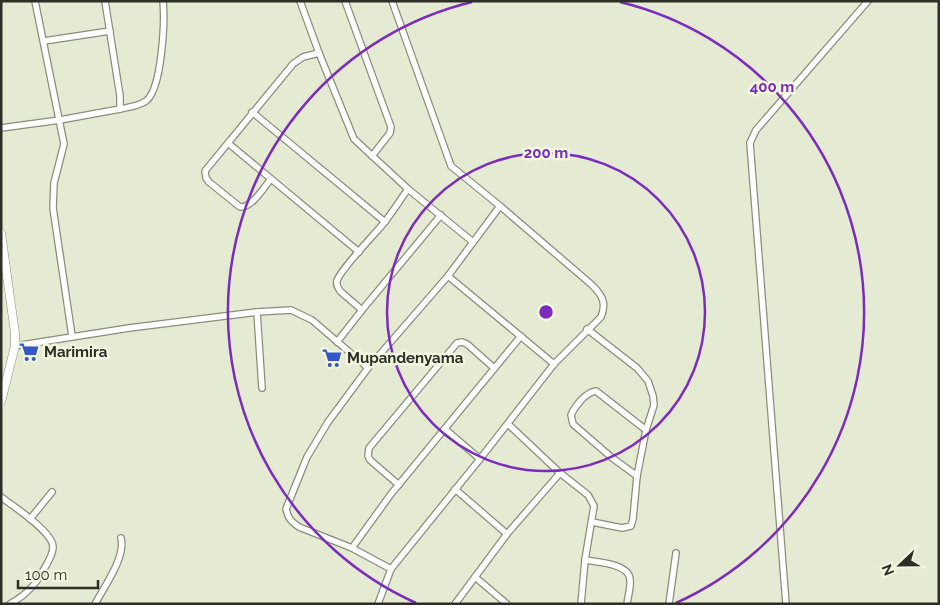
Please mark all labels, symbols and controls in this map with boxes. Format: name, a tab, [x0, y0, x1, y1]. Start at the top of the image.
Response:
text: 400 m	[750, 78, 794, 96]
text: 200 m	[524, 144, 568, 162]
centre of rings	[537, 303, 555, 321]
supermarket icon: Marimira	[18, 341, 40, 363]
place label: Marimira	[44, 343, 108, 361]
supermarket icon: Mupandenyama	[321, 347, 343, 369]
place label: Mupandenyama	[347, 349, 464, 367]
north arrow	[875, 540, 925, 590]
scale bar	[18, 558, 98, 590]
text: N	[879, 562, 897, 578]
text: 100 m	[25, 566, 67, 584]

